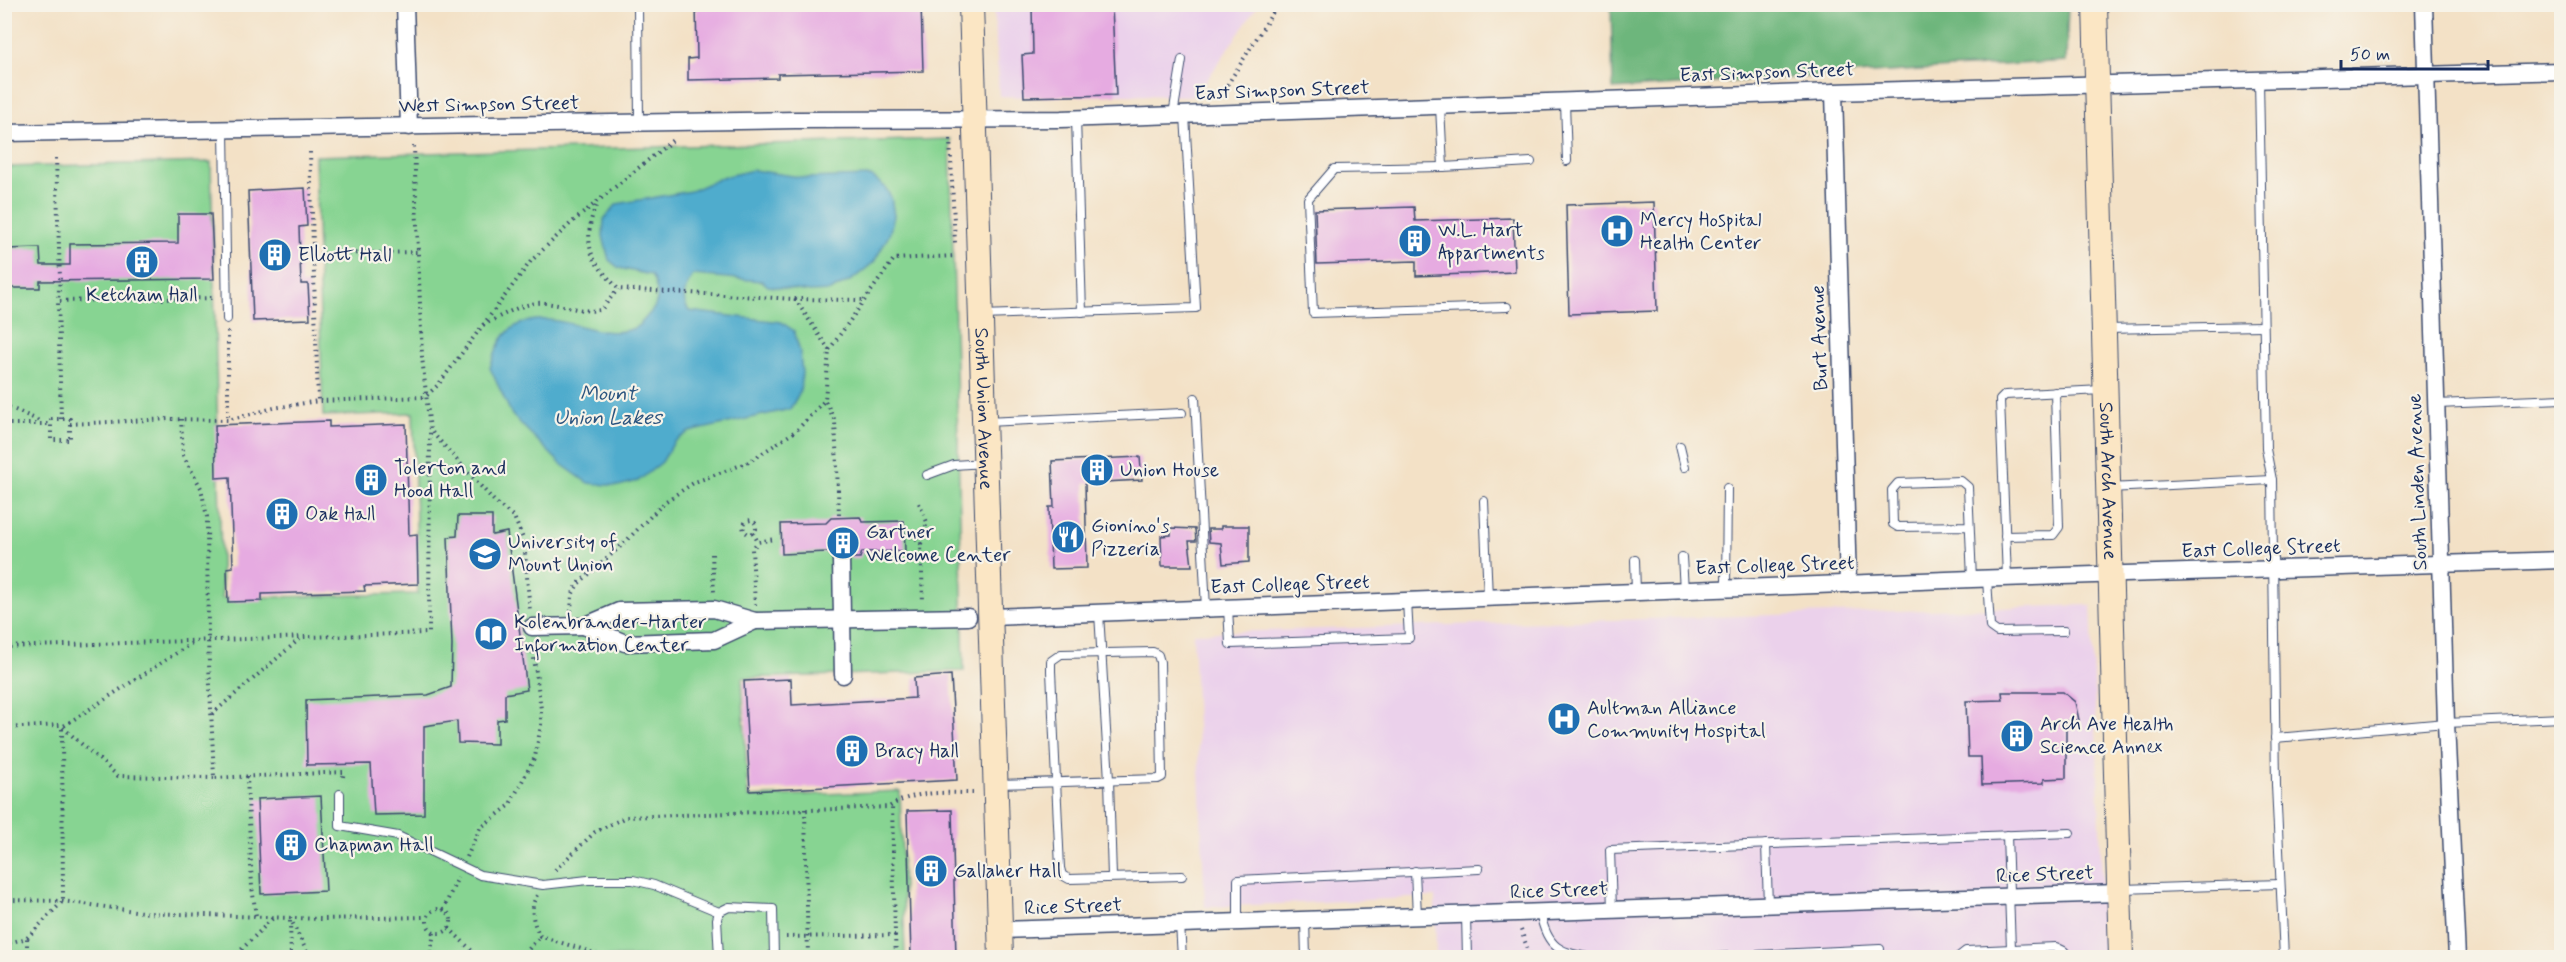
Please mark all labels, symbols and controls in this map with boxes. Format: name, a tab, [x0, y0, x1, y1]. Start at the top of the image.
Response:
scale bar	[2341, 33, 2488, 71]
text: 50 m	[2350, 43, 2390, 67]
street label: East Simpson Street	[1679, 56, 1855, 90]
street label: East Simpson Street	[1194, 74, 1370, 108]
street label: West Simpson Street	[398, 90, 580, 120]
place label: Mercy Hospital Health Center	[1640, 207, 1762, 257]
hospital icon: Mercy Hospital Health Center	[1599, 213, 1635, 249]
place label: W.L. Hart Appartments	[1438, 217, 1545, 268]
building icon: W.L. Hart Appartments	[1397, 223, 1433, 259]
building icon: Elliott Hall	[257, 237, 293, 273]
place label: Elliott Hall	[298, 242, 392, 269]
building icon: Ketcham Hall	[124, 244, 160, 280]
place label: Ketcham Hall	[86, 282, 198, 309]
street label: Burt Avenue	[1805, 285, 1835, 391]
street label: South Union Avenue	[968, 327, 1000, 491]
water label: Mount Union Lakes	[554, 380, 664, 432]
street label: South Linden Avenue	[2401, 393, 2435, 571]
street label: South Arch Avenue	[2092, 401, 2124, 560]
building icon: Union House	[1079, 452, 1115, 488]
place label: Tolerton and Hood Hall	[394, 455, 506, 505]
place label: Union House	[1120, 457, 1219, 484]
building icon: Tolerton and Hood Hall	[353, 462, 389, 498]
building icon: Oak Hall	[264, 496, 300, 532]
place label: Oak Hall	[305, 501, 376, 528]
place label: Gionino's Pizzeria	[1091, 513, 1170, 563]
place label: Gartner Welcome Center	[866, 519, 1011, 569]
restaurant icon: Gionino's Pizzeria	[1050, 519, 1086, 555]
building icon: Gartner Welcome Center	[825, 525, 861, 561]
place label: University of Mount Union	[508, 529, 617, 579]
street label: East College Street	[2181, 533, 2341, 565]
school or university icon: University of Mount Union	[467, 536, 503, 572]
street label: East College Street	[1695, 550, 1855, 582]
street label: East College Street	[1210, 569, 1370, 601]
place label: Kolenbrander-Harter Information Center	[514, 609, 707, 661]
library icon: Kolenbrander-Harter Information Center	[473, 616, 509, 652]
place label: Aultman Alliance Community Hospital	[1587, 695, 1766, 745]
hospital icon: Aultman Alliance Community Hospital	[1546, 701, 1582, 737]
place label: Arch Ave Health Science Annex	[2040, 711, 2174, 761]
building icon: Arch Ave Health Science Annex	[1999, 718, 2035, 754]
building icon: Bracy Hall	[834, 733, 870, 769]
place label: Bracy Hall	[875, 738, 959, 765]
building icon: Chapman Hall	[273, 827, 309, 863]
place label: Chapman Hall	[314, 832, 434, 859]
building icon: Gallaher Hall	[913, 853, 949, 889]
place label: Gallaher Hall	[954, 858, 1062, 885]
street label: Rice Street	[1996, 860, 2094, 890]
street label: Rice Street	[1510, 876, 1608, 906]
street label: Rice Street	[1024, 892, 1122, 922]

